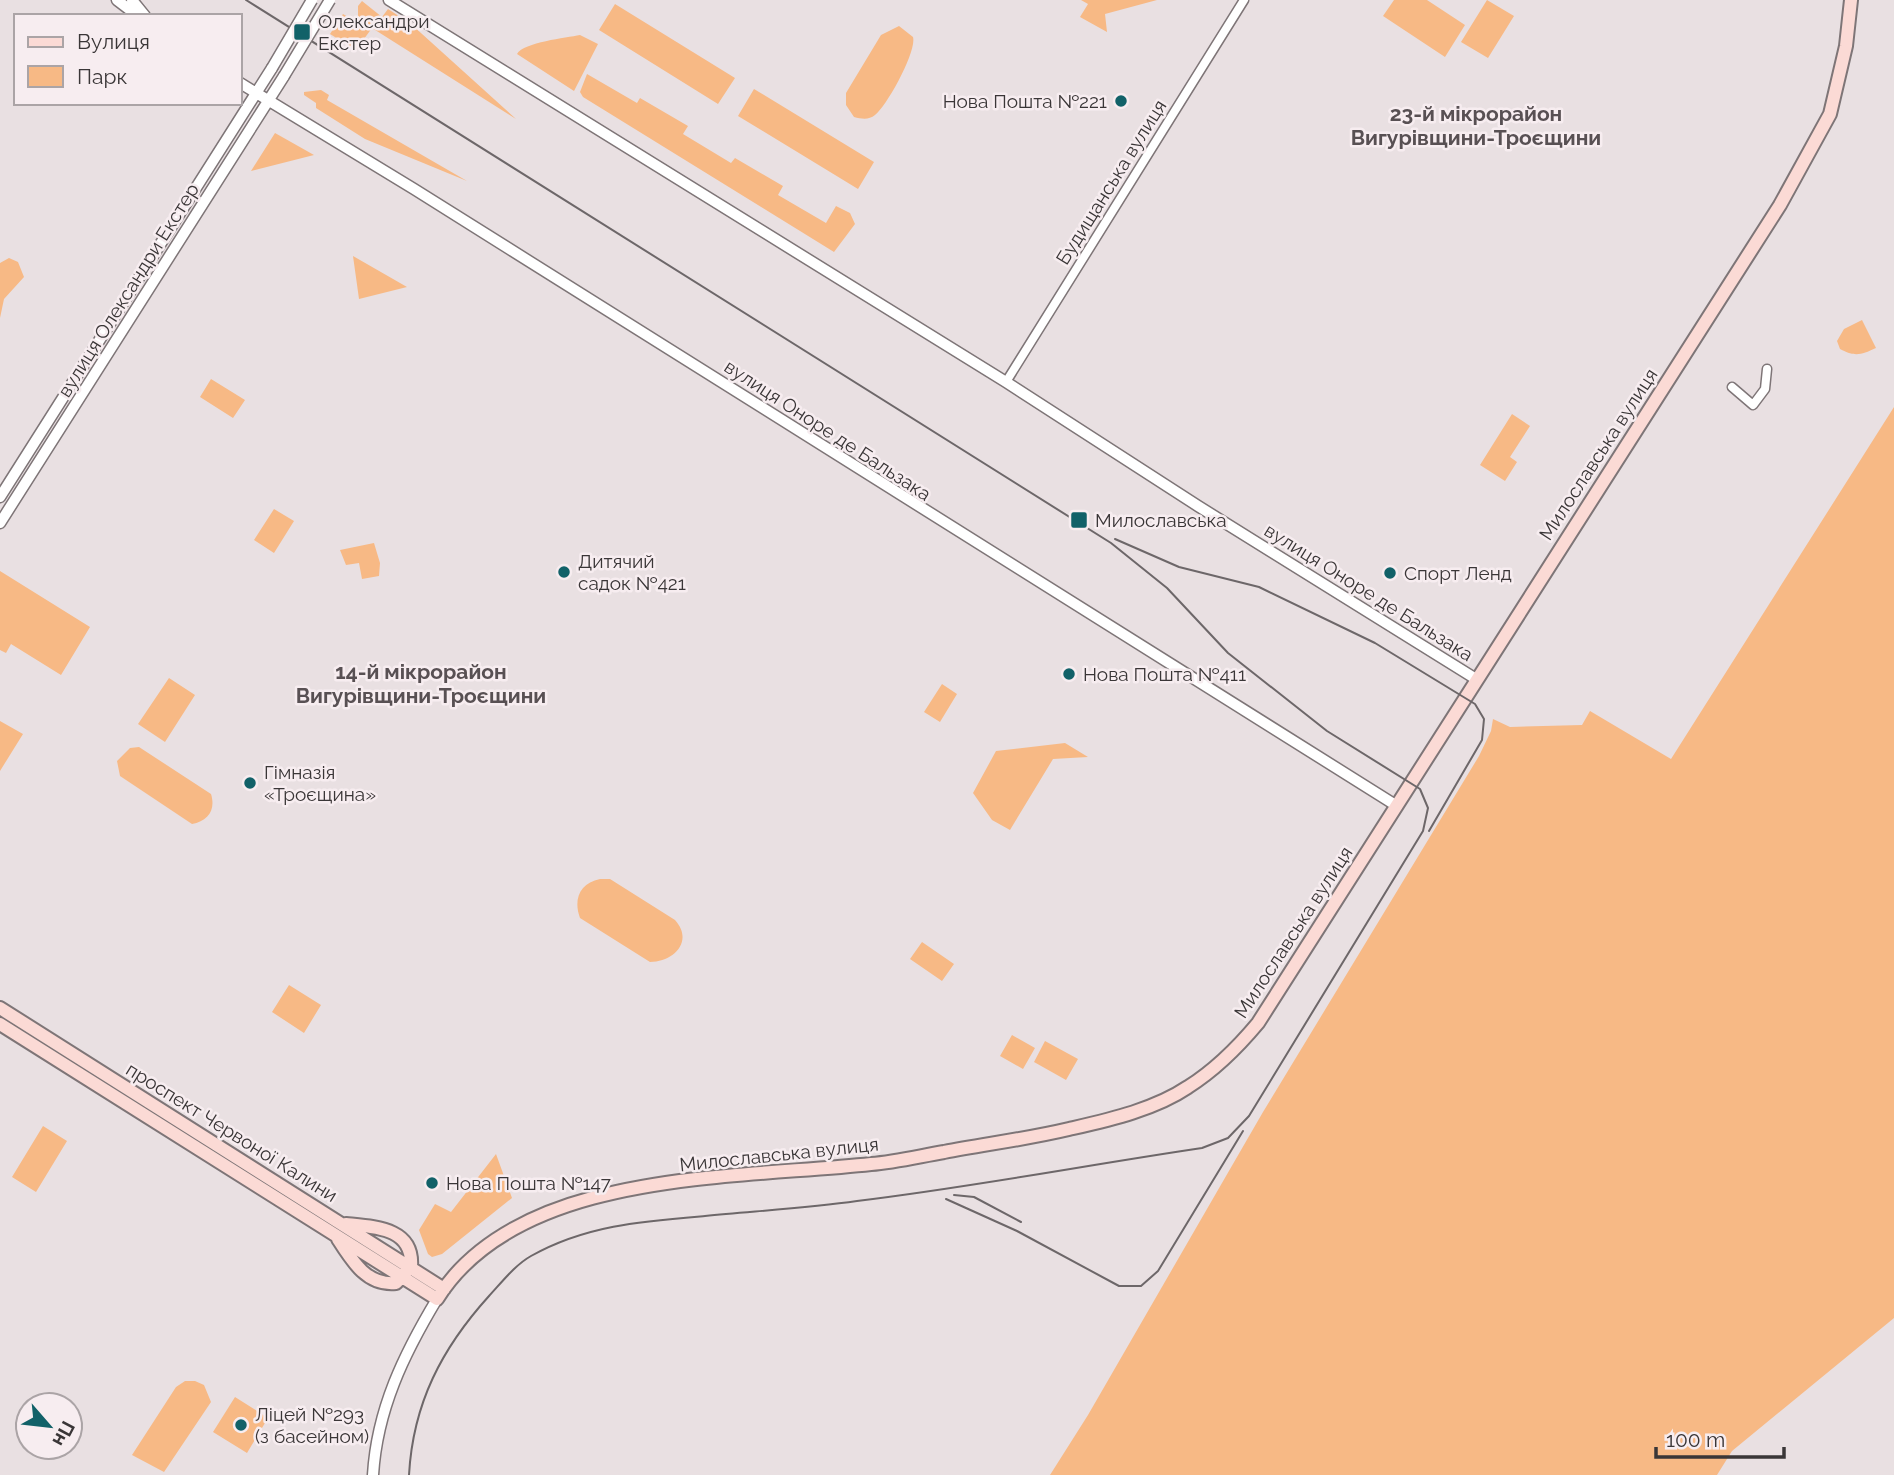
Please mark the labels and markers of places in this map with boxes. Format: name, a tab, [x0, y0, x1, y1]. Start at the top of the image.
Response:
place label: Олександри Екстер	[318, 10, 430, 54]
marker: Олександри Екстер	[292, 22, 312, 42]
place label: Нова Пошта №221	[943, 90, 1107, 112]
marker: Нова Пошта №221	[1113, 93, 1129, 109]
place label: Милославська	[1095, 509, 1227, 531]
marker: Милославська	[1069, 510, 1089, 530]
place label: Дитячий садок №421	[578, 550, 686, 594]
place label: Спорт Ленд	[1404, 562, 1512, 584]
marker: Дитячий садок №421	[556, 564, 572, 580]
marker: Спорт Ленд	[1382, 565, 1398, 581]
place label: Нова Пошта №411	[1083, 663, 1246, 685]
marker: Нова Пошта №411	[1061, 666, 1077, 682]
place label: Гімназія «Троєщина»	[264, 761, 376, 805]
marker: Гімназія «Троєщина»	[242, 775, 258, 791]
place label: Нова Пошта №147	[446, 1172, 611, 1194]
marker: Нова Пошта №147	[424, 1175, 440, 1191]
place label: Ліцей №293 (з басейном)	[255, 1403, 369, 1447]
marker: Ліцей №293 (з басейном)	[233, 1417, 249, 1433]

